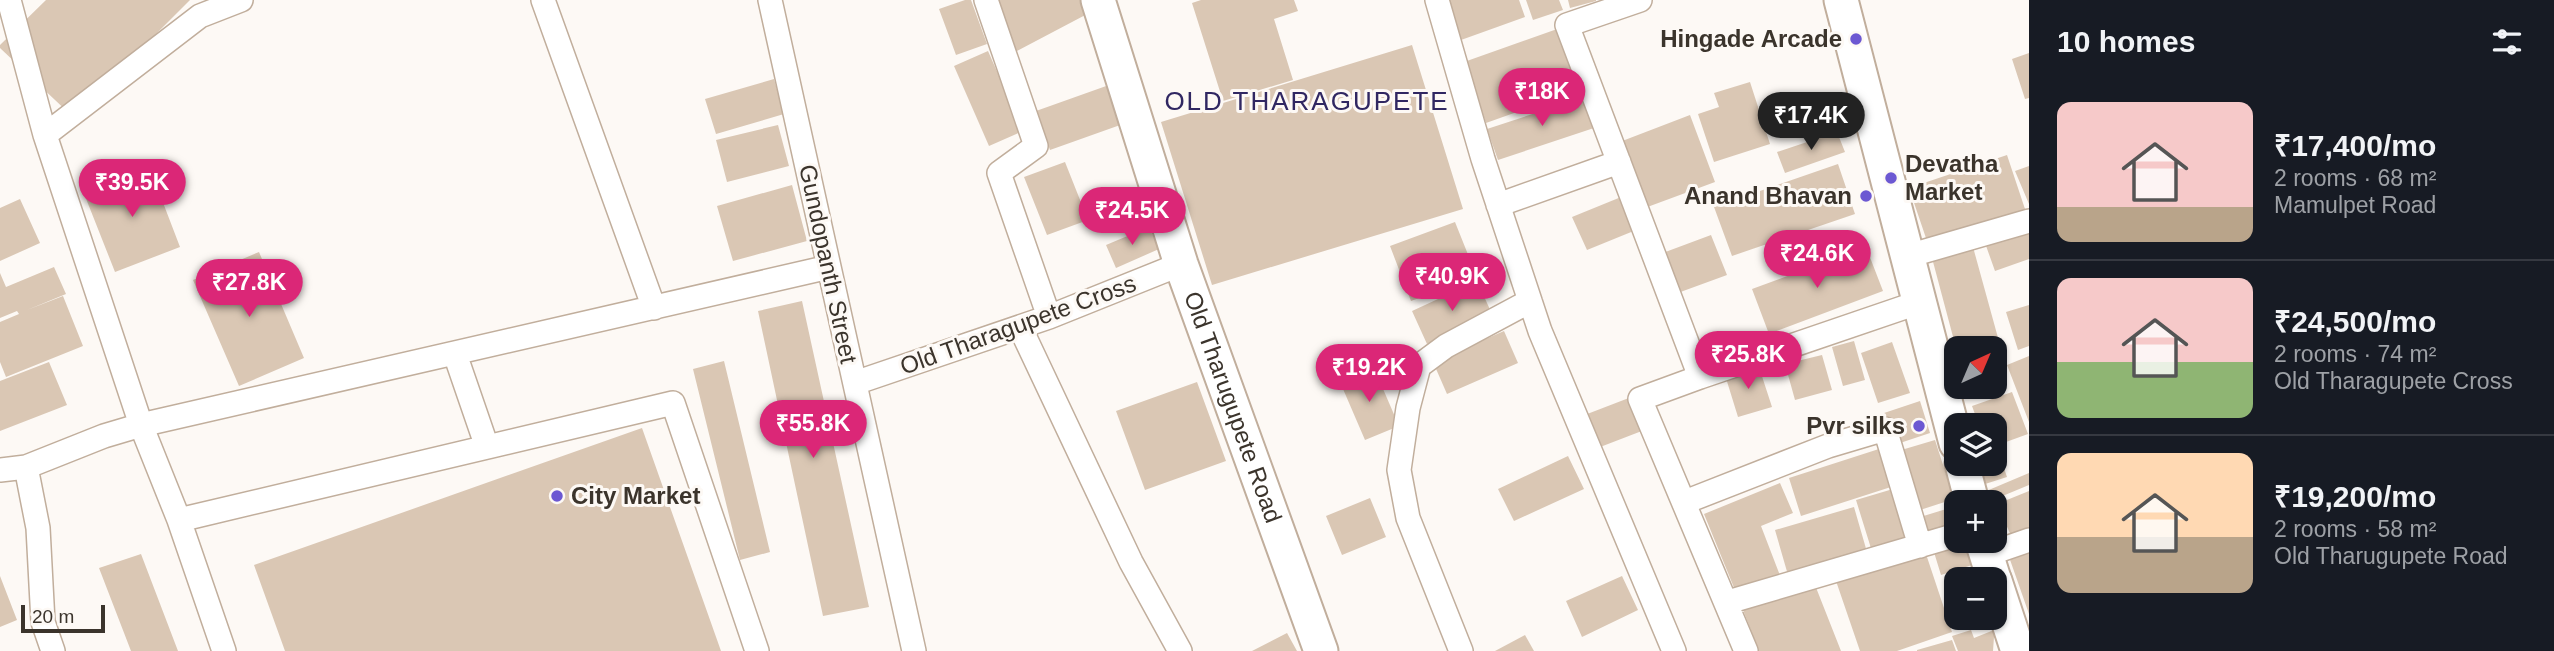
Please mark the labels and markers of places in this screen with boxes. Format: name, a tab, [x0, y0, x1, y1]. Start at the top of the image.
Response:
place label: Hingade Arcade	[1660, 25, 1842, 52]
marker: Hingade Arcade	[1848, 31, 1864, 47]
pin: ₹18K	[1501, 68, 1583, 128]
pin: ₹17.4K	[1754, 92, 1868, 152]
place label: Devatha Market	[1905, 150, 1999, 205]
pin: ₹39.5K	[75, 160, 189, 219]
marker: Devatha Market	[1883, 170, 1899, 186]
place label: Anand Bhavan	[1684, 182, 1852, 209]
pin: ₹24.5K	[1075, 188, 1189, 247]
marker: Anand Bhavan	[1858, 188, 1874, 204]
pin: ₹24.6K	[1760, 230, 1874, 290]
pin: ₹40.9K	[1395, 254, 1509, 313]
pin: ₹27.8K	[192, 260, 306, 319]
pin: ₹25.8K	[1691, 332, 1805, 391]
pin: ₹19.2K	[1312, 344, 1426, 404]
pin: ₹55.8K	[756, 400, 870, 460]
place label: Pvr silks	[1806, 412, 1905, 439]
marker: Pvr silks	[1911, 418, 1927, 434]
place label: City Market	[571, 482, 700, 509]
marker: City Market	[549, 488, 565, 504]

